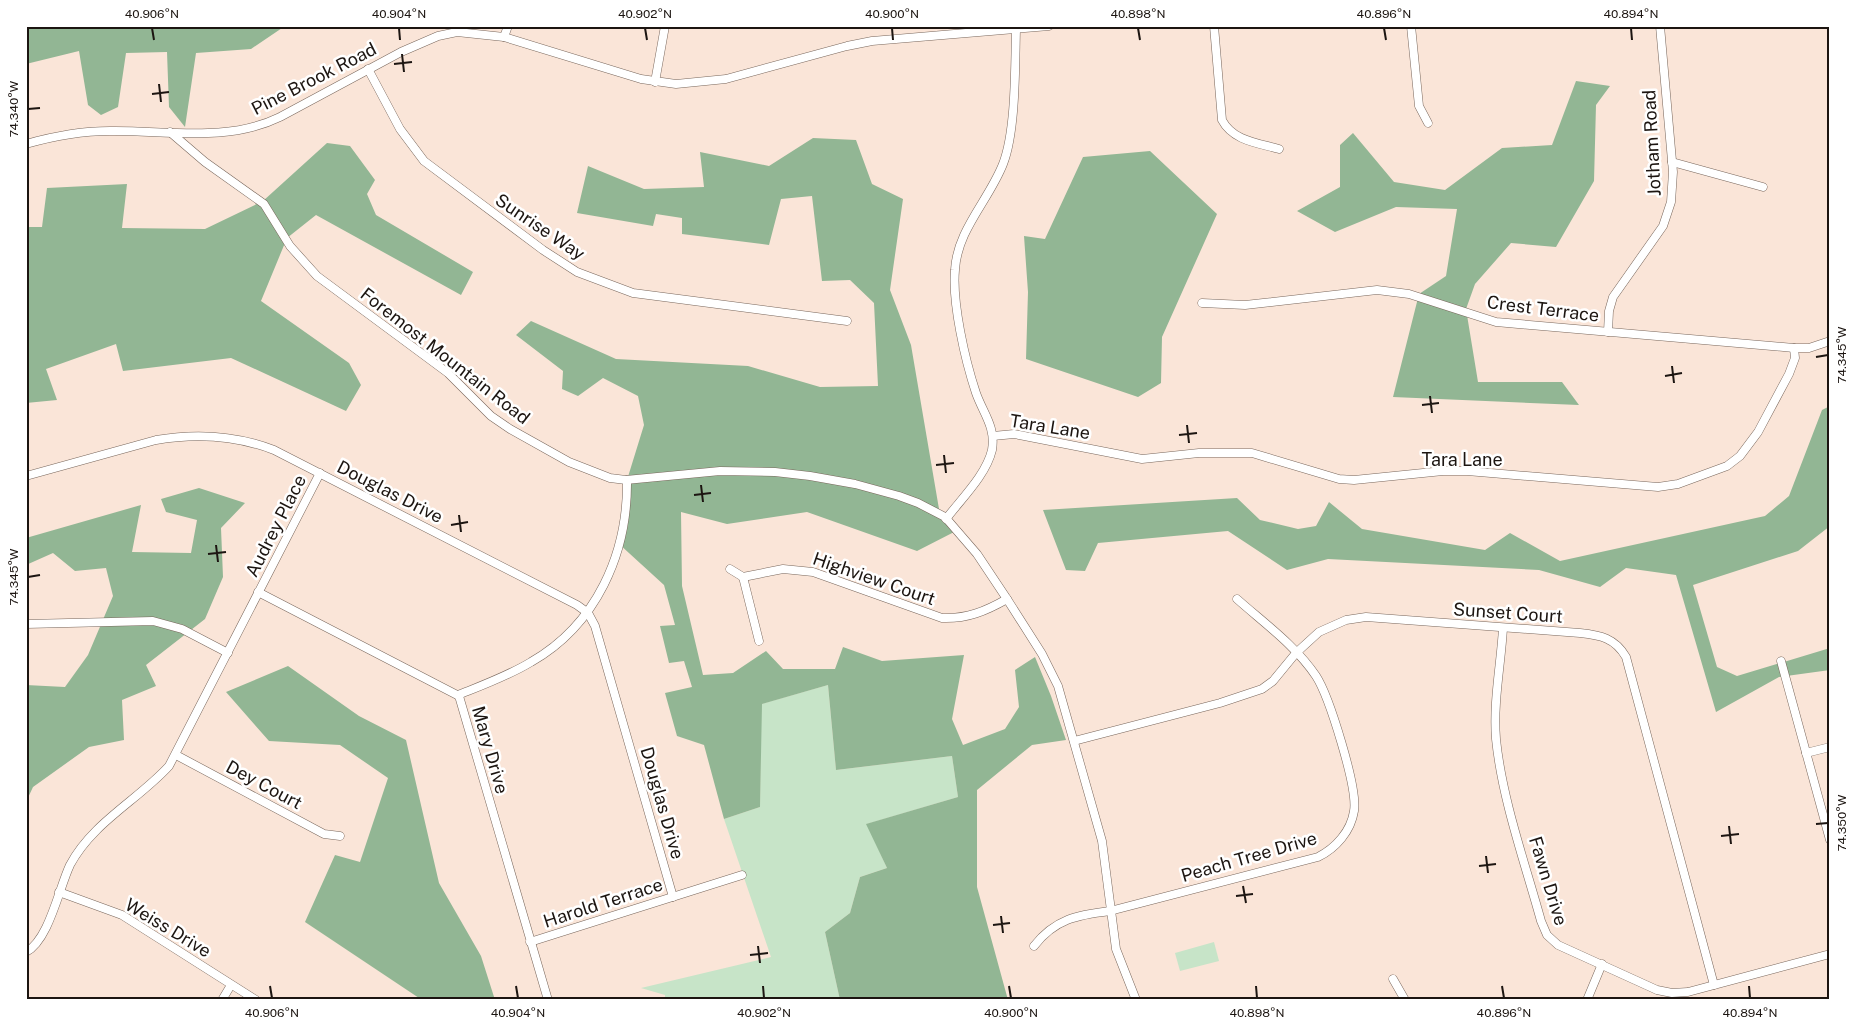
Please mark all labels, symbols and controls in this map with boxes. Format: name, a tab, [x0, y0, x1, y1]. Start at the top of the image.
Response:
text: 40.906°N	[125, 7, 179, 21]
text: 40.904°N	[372, 7, 426, 21]
text: 40.902°N	[618, 7, 672, 21]
text: 40.900°N	[865, 7, 919, 21]
text: 40.898°N	[1110, 7, 1166, 21]
text: 40.896°N	[1357, 7, 1411, 21]
text: 40.894°N	[1604, 7, 1658, 21]
street label: Pine Brook Road	[248, 38, 380, 119]
text: 74.340°W	[7, 80, 21, 137]
street label: Jotham Road	[1638, 89, 1665, 197]
street label: Sunrise Way	[492, 189, 589, 264]
street label: Foremost Mountain Road	[356, 283, 534, 428]
street label: Crest Terrace	[1486, 291, 1600, 326]
text: 74.345°W	[1835, 326, 1849, 383]
street label: Tara Lane	[1008, 410, 1092, 443]
street label: Tara Lane	[1421, 449, 1503, 470]
street label: Douglas Drive	[334, 456, 447, 527]
street label: Audrey Place	[241, 471, 310, 580]
text: 74.345°W	[7, 548, 21, 605]
street label: Highview Court	[810, 548, 938, 609]
street label: Sunset Court	[1452, 598, 1564, 627]
street label: Mary Drive	[468, 704, 513, 796]
street label: Douglas Drive	[636, 744, 689, 862]
street label: Dey Court	[223, 756, 306, 813]
text: 74.350°W	[1835, 794, 1849, 851]
street label: Peach Tree Drive	[1178, 827, 1319, 886]
street label: Fawn Drive	[1525, 834, 1572, 928]
street label: Harold Terrace	[541, 873, 665, 932]
street label: Weiss Drive	[121, 894, 215, 961]
text: 40.906°N	[245, 1006, 299, 1020]
text: 40.904°N	[491, 1006, 545, 1020]
text: 40.902°N	[737, 1006, 791, 1020]
text: 40.900°N	[984, 1006, 1038, 1020]
text: 40.898°N	[1229, 1006, 1285, 1020]
text: 40.896°N	[1477, 1006, 1531, 1020]
text: 40.894°N	[1723, 1006, 1777, 1020]

